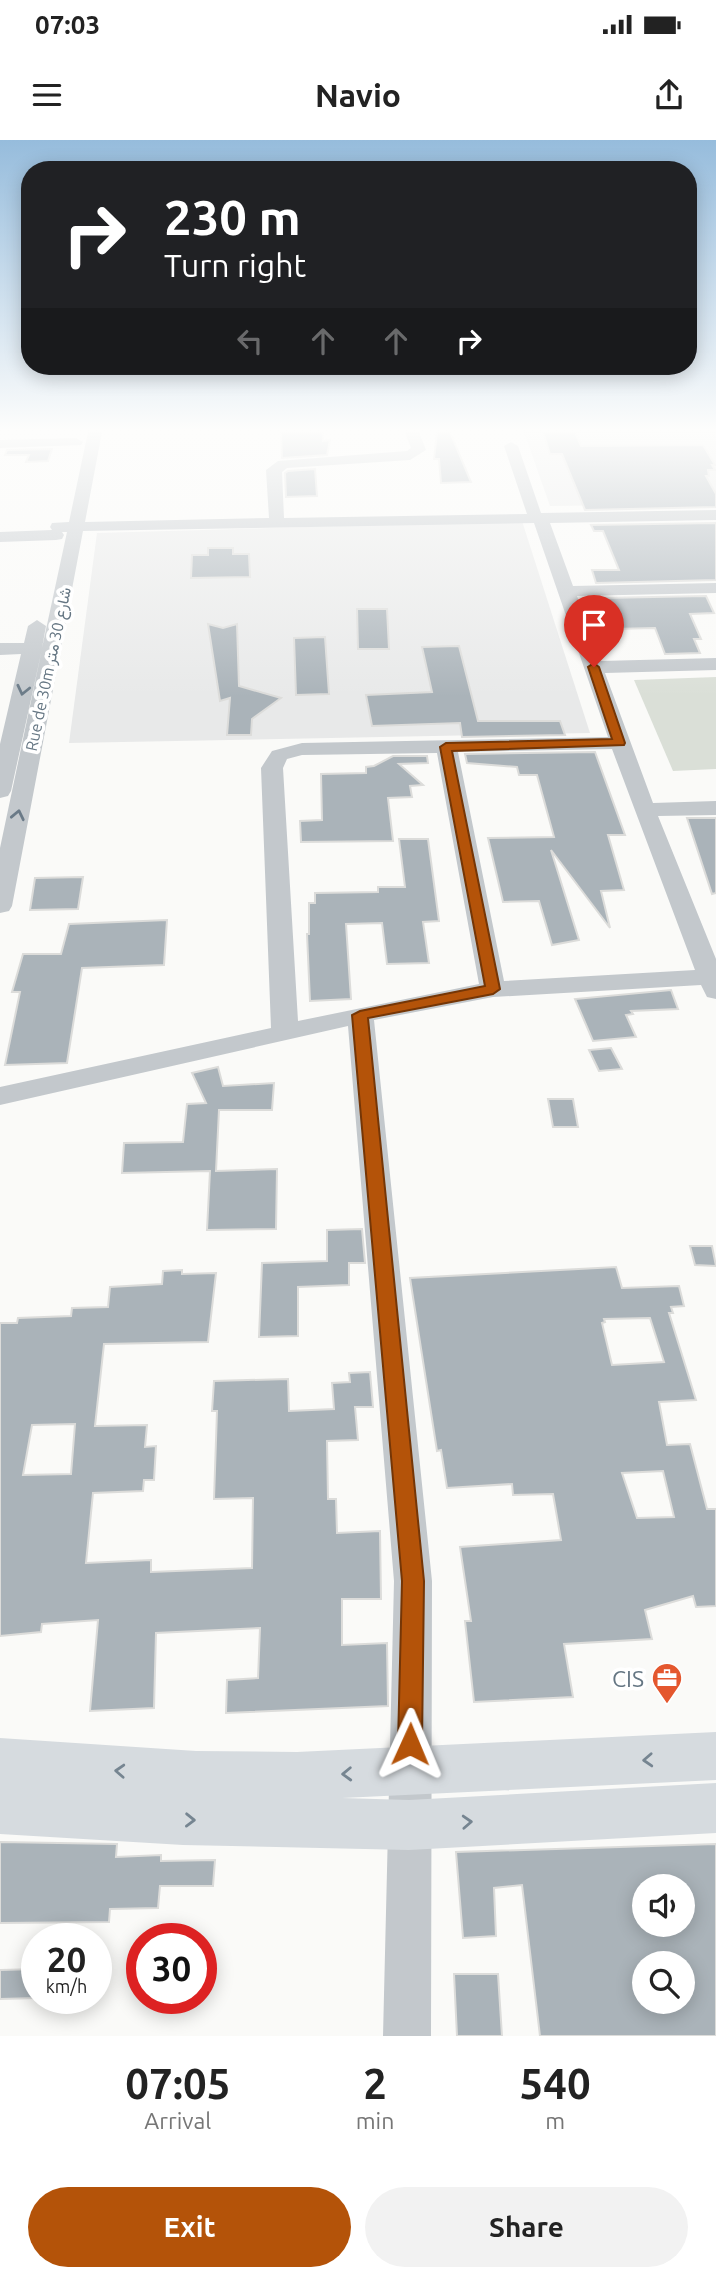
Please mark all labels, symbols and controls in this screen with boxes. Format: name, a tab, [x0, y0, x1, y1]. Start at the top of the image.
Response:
text: 07:03	[35, 10, 100, 39]
icon: menu	[28, 76, 66, 114]
icon: share	[650, 76, 688, 114]
text: Navio	[315, 77, 401, 113]
icon: right	[49, 189, 140, 280]
text: 230 m	[164, 189, 301, 244]
text: Turn right	[164, 247, 306, 283]
icon: left	[231, 322, 269, 360]
icon: ahead	[304, 322, 342, 360]
icon: ahead	[377, 322, 415, 360]
icon: right	[450, 322, 488, 360]
street label: Rue de 30m شارع 30 متر	[22, 585, 77, 753]
pin	[564, 595, 624, 667]
icon: arrive	[575, 606, 613, 644]
one-way arrow	[17, 684, 31, 696]
one-way arrow	[10, 809, 25, 821]
office icon: CIS	[650, 1661, 684, 1705]
place label: CIS	[612, 1666, 644, 1691]
position arrow	[373, 1707, 447, 1781]
one-way arrow	[642, 1752, 653, 1767]
one-way arrow	[114, 1763, 125, 1778]
one-way arrow	[341, 1767, 352, 1782]
one-way arrow	[185, 1813, 196, 1828]
one-way arrow	[462, 1814, 473, 1829]
map controls	[632, 1874, 695, 2014]
button: sound	[632, 1874, 695, 1937]
speed limit sign: 30	[126, 1923, 217, 2014]
text: 20	[47, 1939, 86, 1979]
button: search	[632, 1951, 695, 2014]
text: km/h	[46, 1976, 87, 1996]
text: 07:05	[125, 2060, 230, 2107]
text: 2	[363, 2060, 387, 2107]
text: 540	[520, 2060, 591, 2107]
text: Arrival	[144, 2108, 211, 2133]
text: min	[356, 2108, 394, 2133]
text: m	[545, 2108, 565, 2133]
button: Exit	[28, 2187, 351, 2267]
button: Share	[365, 2187, 688, 2267]

